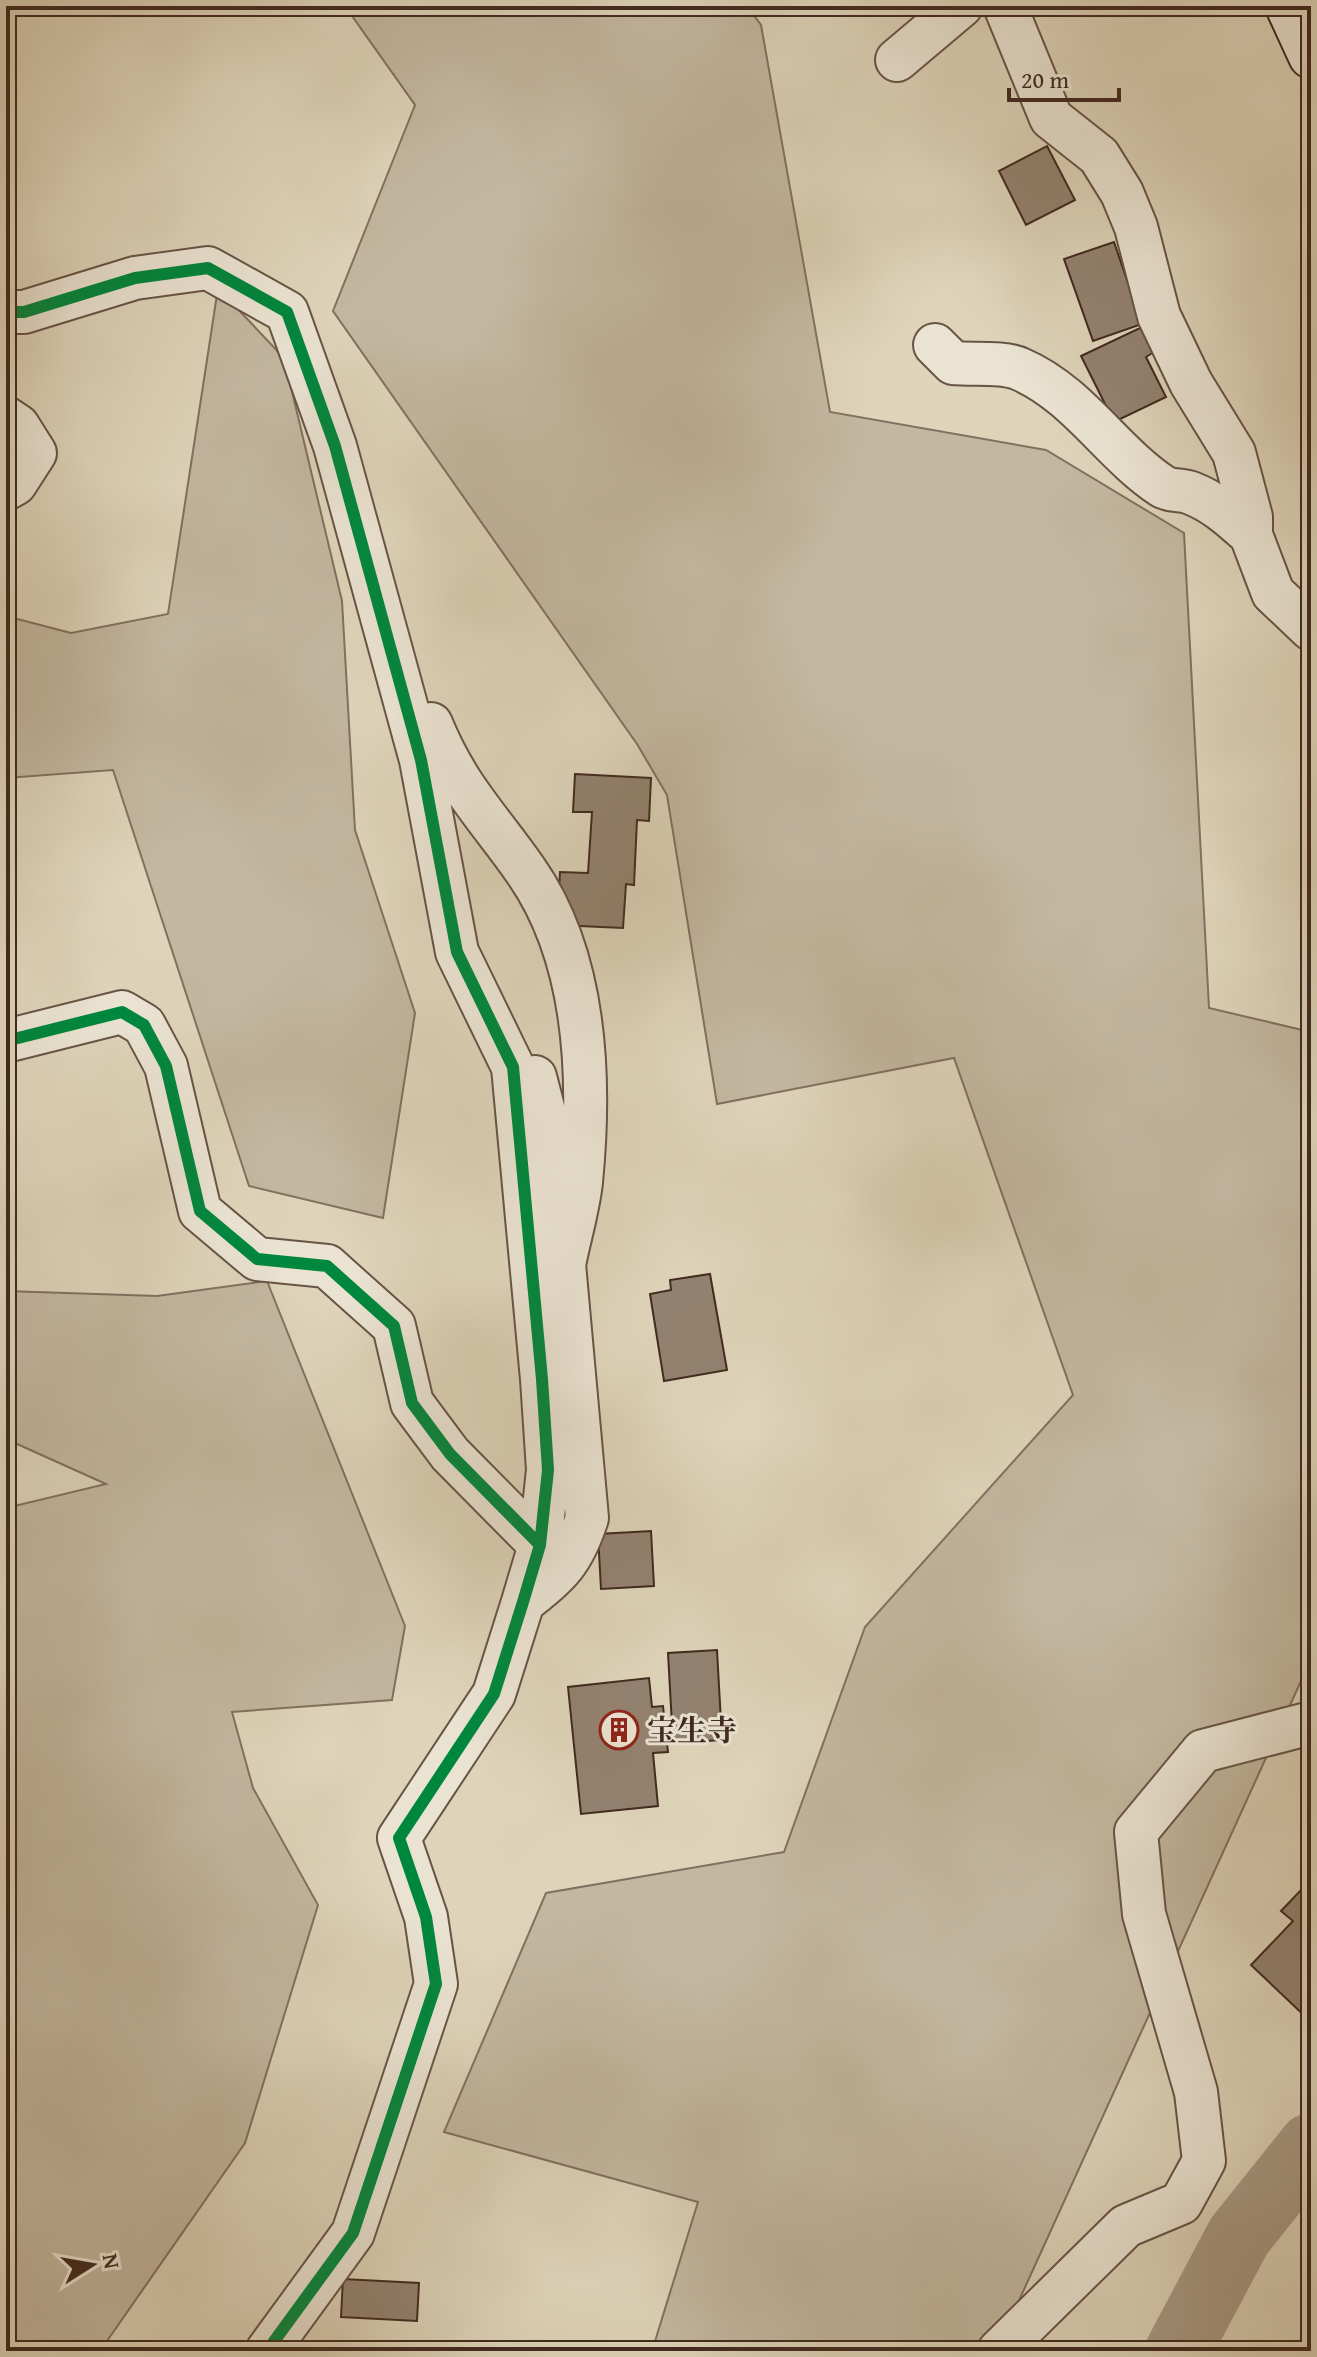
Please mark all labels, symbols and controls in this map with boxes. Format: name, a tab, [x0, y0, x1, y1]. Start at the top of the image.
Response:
scale bar	[1009, 52, 1119, 102]
text: 20 m	[1021, 62, 1069, 97]
place label: 宝生寺	[647, 1708, 737, 1752]
building icon: 宝生寺	[598, 1709, 640, 1751]
north arrow	[52, 2225, 132, 2305]
text: N	[95, 2251, 129, 2272]

